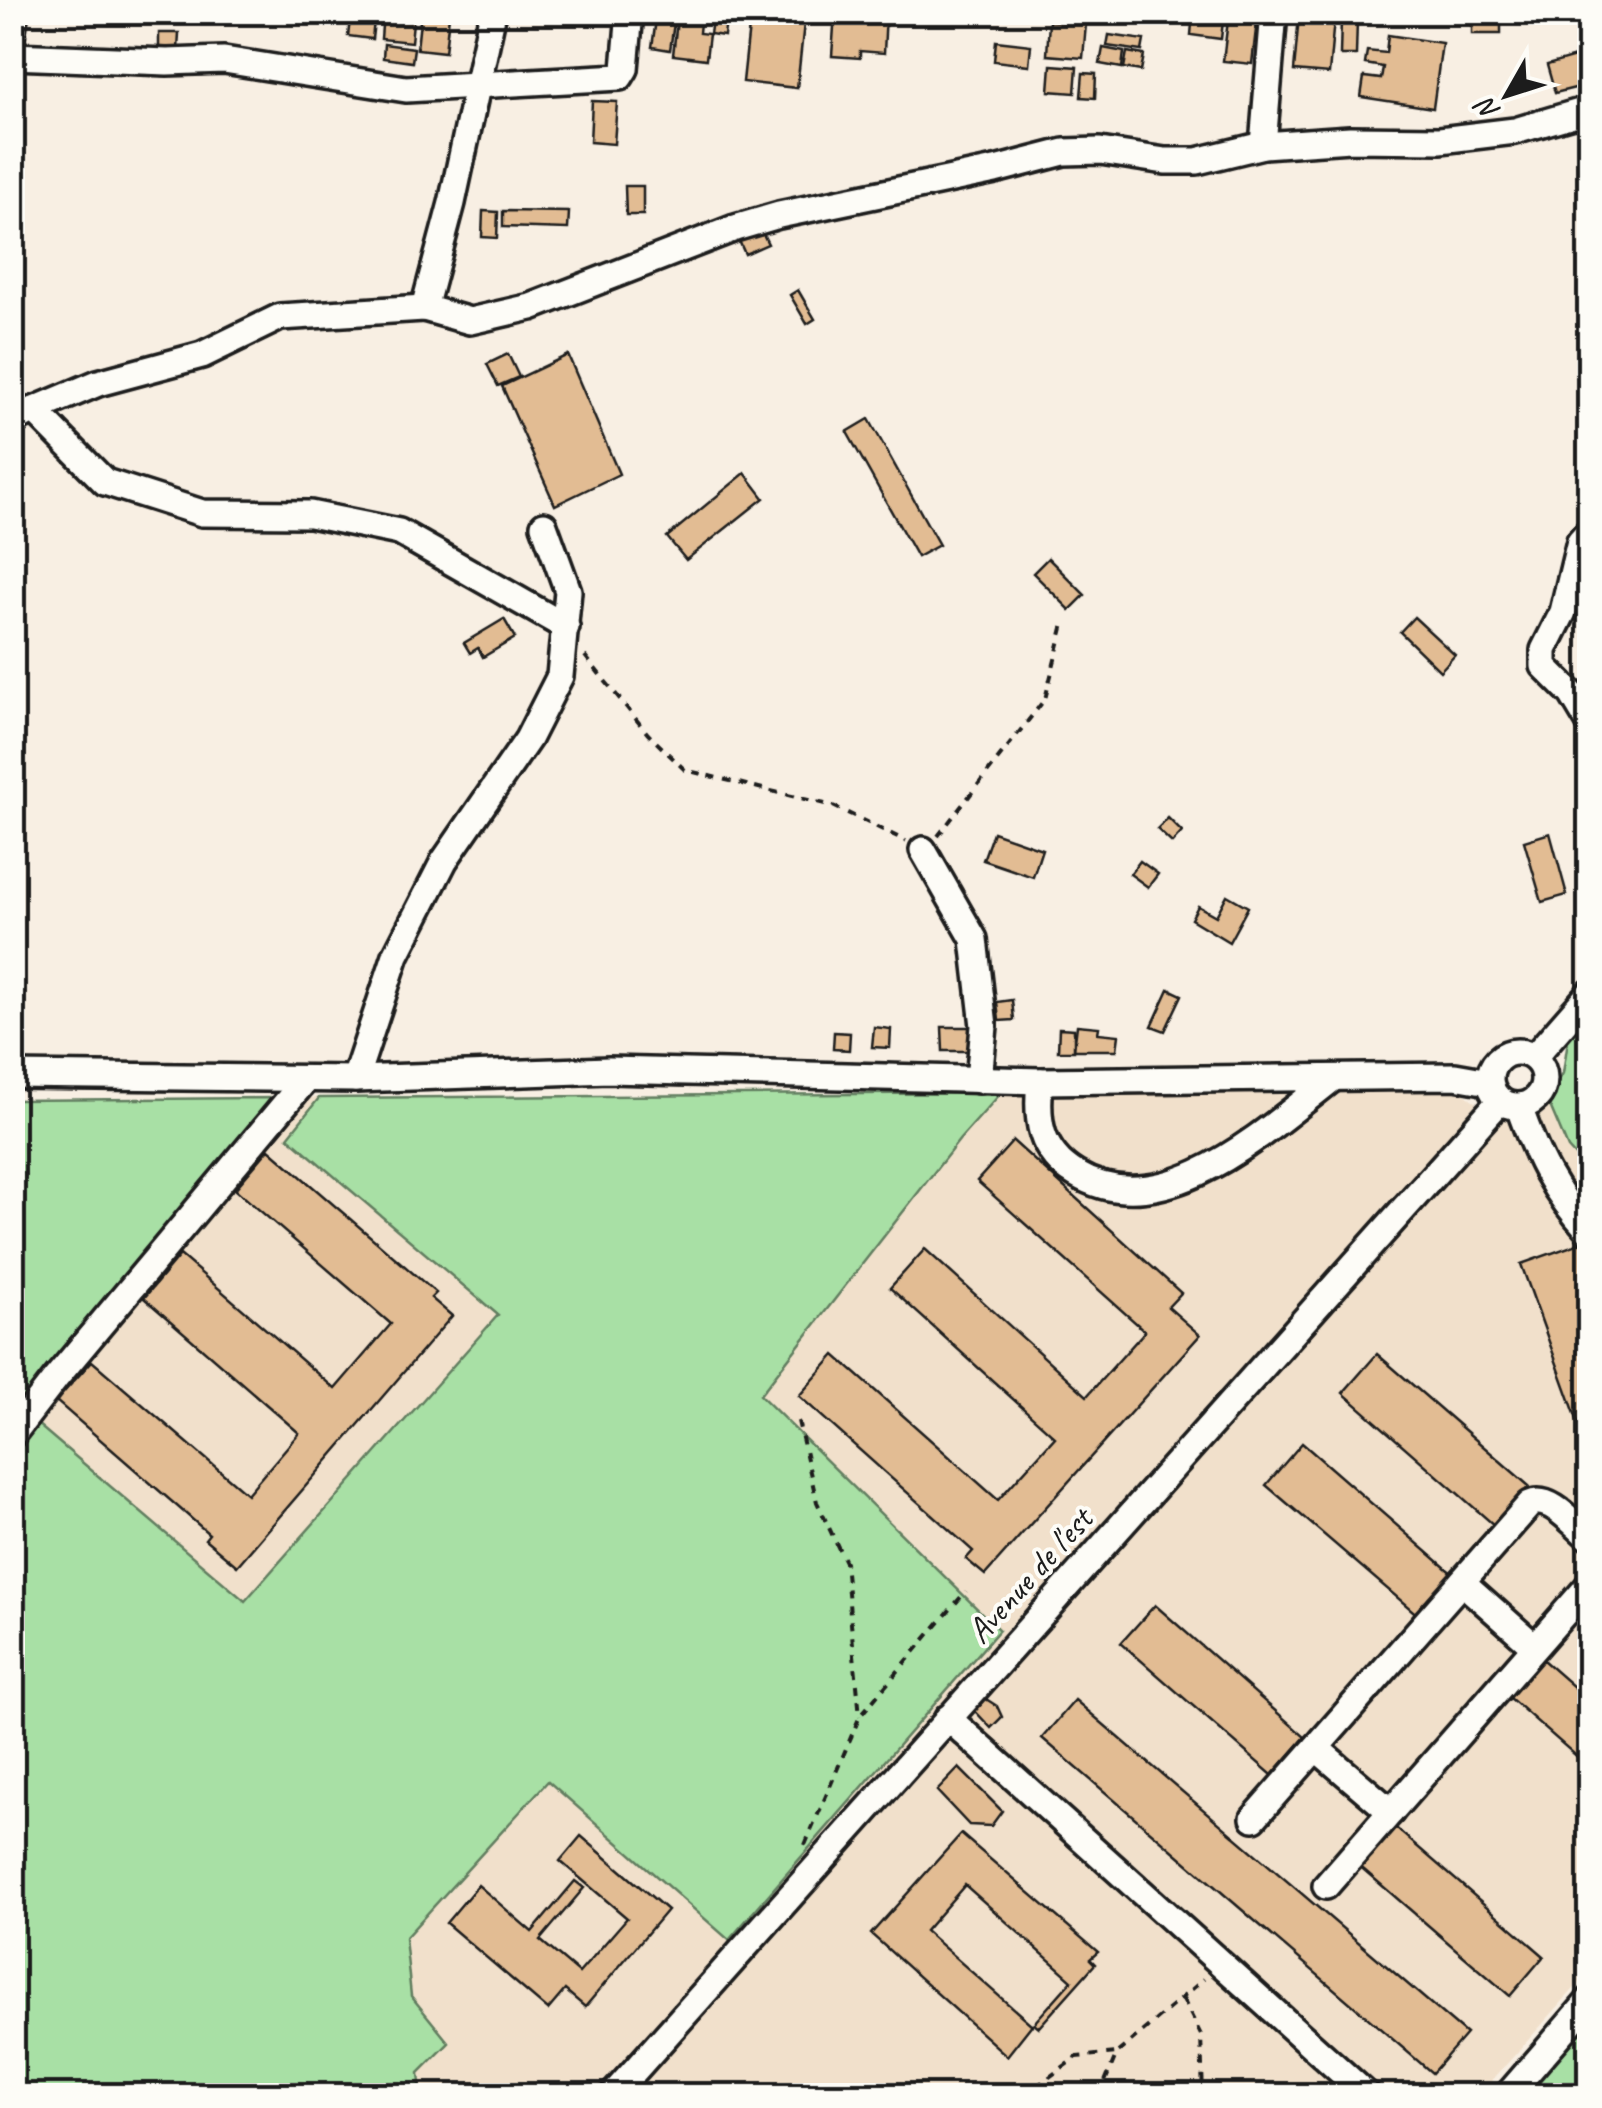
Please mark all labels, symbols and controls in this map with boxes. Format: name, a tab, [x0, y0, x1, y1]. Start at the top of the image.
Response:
north arrow	[1457, 45, 1557, 145]
text: N	[1466, 89, 1507, 128]
street label: Avenue de l'est	[957, 1496, 1104, 1653]

